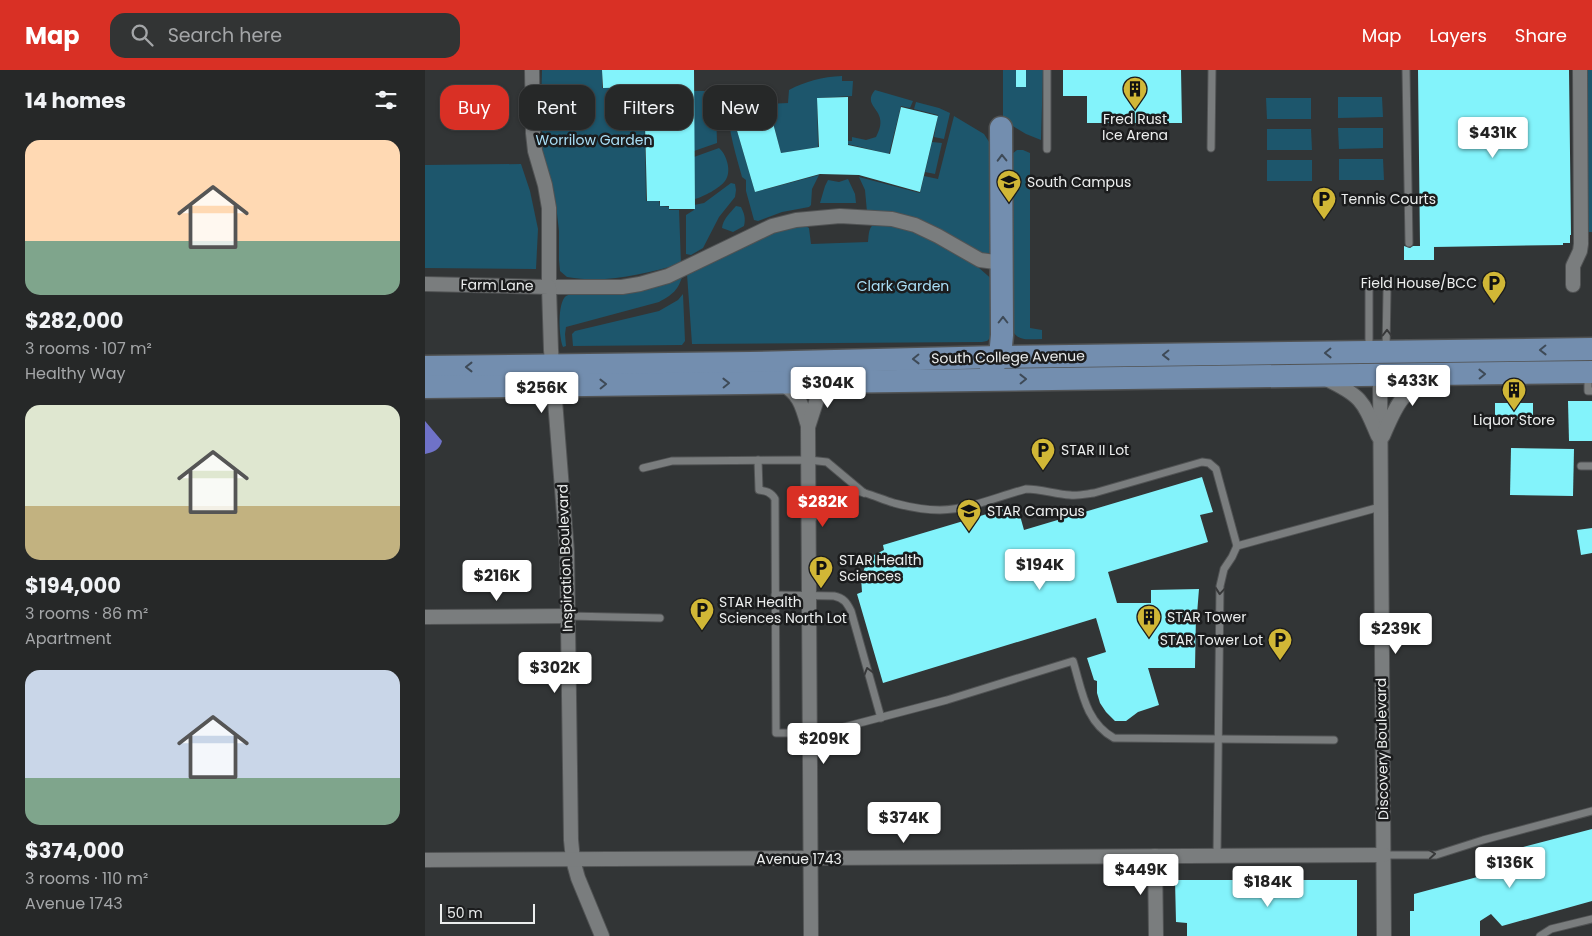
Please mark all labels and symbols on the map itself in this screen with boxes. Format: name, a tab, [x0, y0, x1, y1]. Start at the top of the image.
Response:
building icon: Fred Rust Ice Arena	[1122, 76, 1148, 110]
place label: Fred Rust Ice Arena	[1102, 109, 1168, 145]
pin: $431K	[1458, 116, 1528, 159]
park label: Worrilow Garden	[536, 130, 652, 150]
one-way arrow	[997, 153, 1007, 161]
school or university icon: South Campus	[996, 169, 1022, 203]
place label: South Campus	[1027, 172, 1131, 192]
parking icon: Tennis Courts	[1311, 186, 1337, 220]
place label: Tennis Courts	[1341, 189, 1436, 209]
parking icon: Field House/BCC	[1481, 270, 1507, 304]
place label: Field House/BCC	[1361, 273, 1477, 293]
street label: Farm Lane	[460, 274, 534, 296]
park label: Clark Garden	[857, 276, 949, 296]
one-way arrow	[998, 316, 1008, 324]
one-way arrow	[1382, 329, 1392, 336]
one-way arrow	[1539, 345, 1547, 355]
street label: South College Avenue	[931, 346, 1085, 368]
one-way arrow	[1324, 347, 1332, 358]
one-way arrow	[1162, 349, 1170, 360]
one-way arrow	[912, 354, 920, 364]
one-way arrow	[464, 362, 472, 372]
pin: $433K	[1378, 364, 1448, 407]
pin: $304K	[793, 366, 863, 409]
one-way arrow	[1478, 369, 1486, 379]
pin: $256K	[507, 372, 577, 414]
one-way arrow	[1019, 374, 1027, 384]
one-way arrow	[722, 377, 730, 388]
building icon: Liquor Store	[1501, 377, 1527, 411]
one-way arrow	[600, 379, 607, 389]
place label: Liquor Store	[1473, 410, 1555, 430]
parking icon: STAR II Lot	[1030, 437, 1056, 471]
place label: STAR II Lot	[1061, 440, 1129, 460]
street label: Inspiration Boulevard	[552, 484, 578, 632]
pin: $282K	[788, 486, 858, 528]
school or university icon: STAR Campus	[956, 498, 982, 532]
place label: STAR Campus	[987, 501, 1085, 521]
pin: $194K	[1005, 548, 1075, 591]
place label: STAR Health Sciences	[839, 550, 922, 586]
parking icon: STAR Health Sciences	[808, 555, 834, 589]
pin: $216K	[462, 560, 532, 602]
one-way arrow	[1215, 587, 1226, 595]
place label: STAR Health Sciences North Lot	[719, 592, 847, 628]
parking icon: STAR Health Sciences North Lot	[689, 597, 715, 631]
building icon: STAR Tower	[1136, 604, 1162, 638]
place label: STAR Tower	[1167, 607, 1246, 627]
pin: $239K	[1361, 612, 1431, 655]
parking icon: STAR Tower Lot	[1267, 627, 1293, 661]
place label: STAR Tower Lot	[1160, 630, 1263, 650]
pin: $302K	[520, 652, 590, 694]
one-way arrow	[863, 667, 873, 675]
street label: Discovery Boulevard	[1371, 678, 1393, 820]
pin: $209K	[789, 722, 859, 765]
pin: $374K	[869, 802, 939, 844]
pin: $136K	[1475, 846, 1545, 889]
street label: Avenue 1743	[756, 849, 842, 869]
one-way arrow	[1429, 849, 1437, 860]
pin: $449K	[1106, 854, 1176, 896]
pin: $184K	[1233, 866, 1303, 908]
scale bar	[440, 901, 535, 924]

